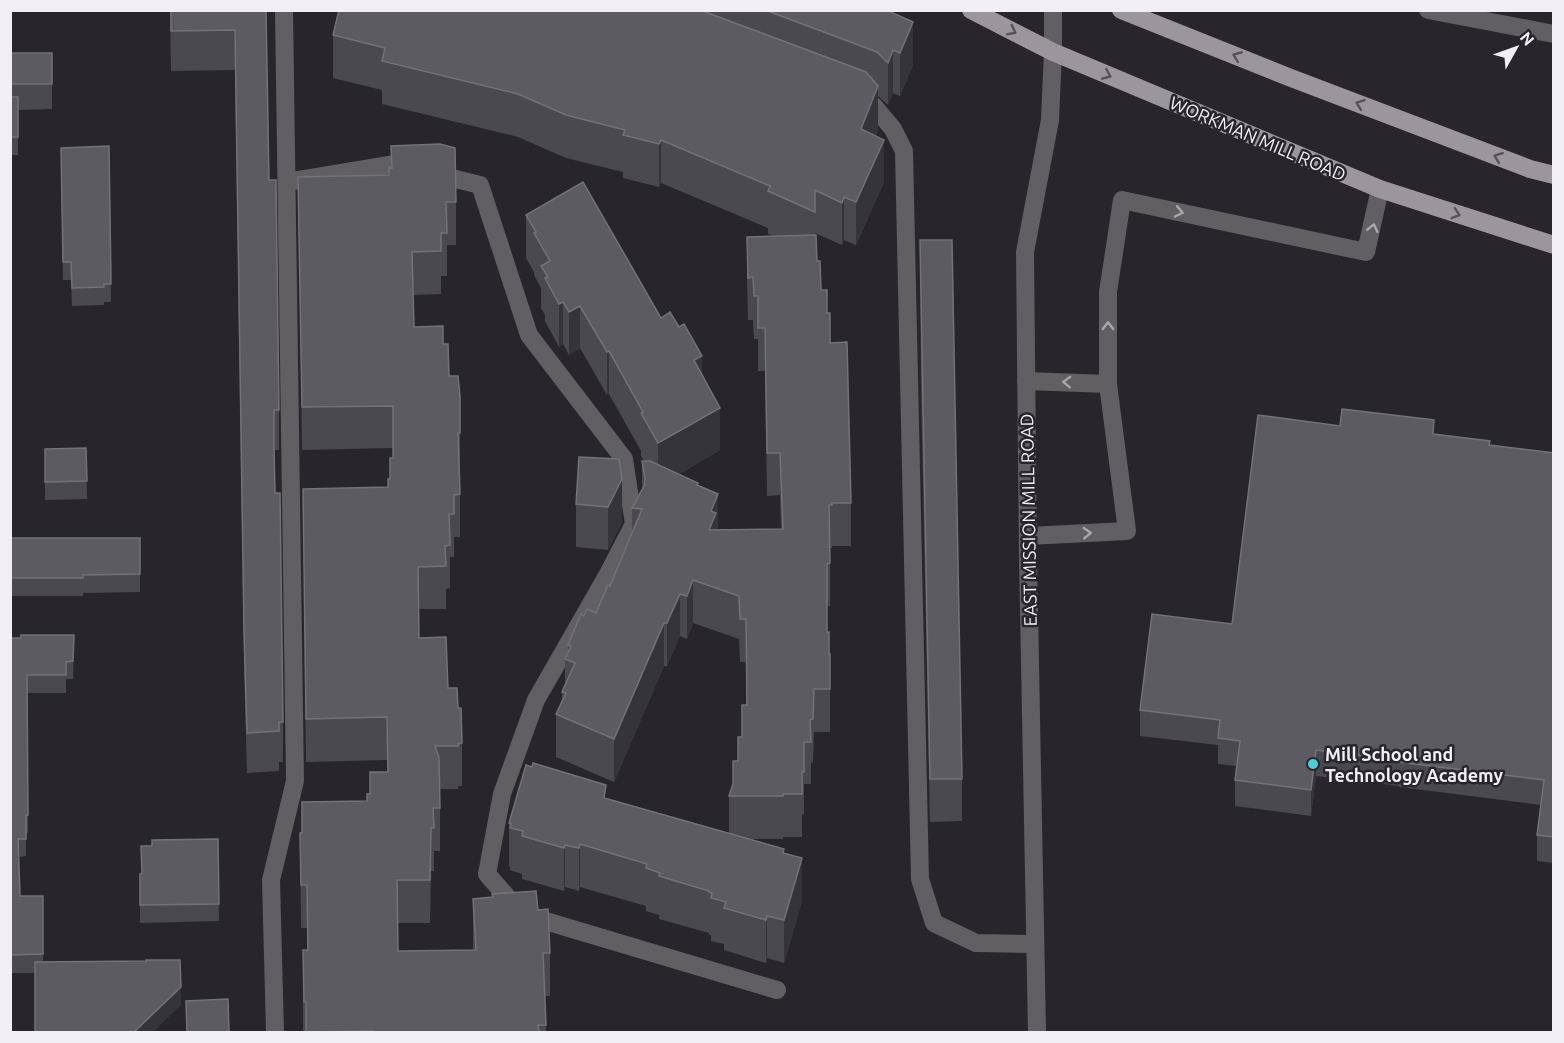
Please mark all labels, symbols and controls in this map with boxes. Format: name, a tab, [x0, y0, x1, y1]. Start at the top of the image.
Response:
north arrow	[1486, 18, 1546, 78]
one-way arrow	[1006, 24, 1017, 35]
text: N	[1517, 28, 1538, 49]
one-way arrow	[1232, 51, 1242, 64]
one-way arrow	[1101, 68, 1112, 80]
street label: WORKMAN MILL ROAD	[1167, 92, 1349, 184]
one-way arrow	[1355, 99, 1366, 111]
one-way arrow	[1493, 152, 1504, 164]
one-way arrow	[1174, 205, 1184, 218]
one-way arrow	[1450, 207, 1461, 219]
one-way arrow	[1365, 223, 1378, 233]
one-way arrow	[1102, 321, 1114, 330]
one-way arrow	[1062, 375, 1071, 388]
street label: EAST MISSION MILL ROAD	[1016, 414, 1040, 626]
one-way arrow	[1082, 527, 1091, 540]
place label: Mill School and Technology Academy	[1325, 744, 1504, 785]
marker: Mill School and Technology Academy	[1306, 757, 1320, 771]

